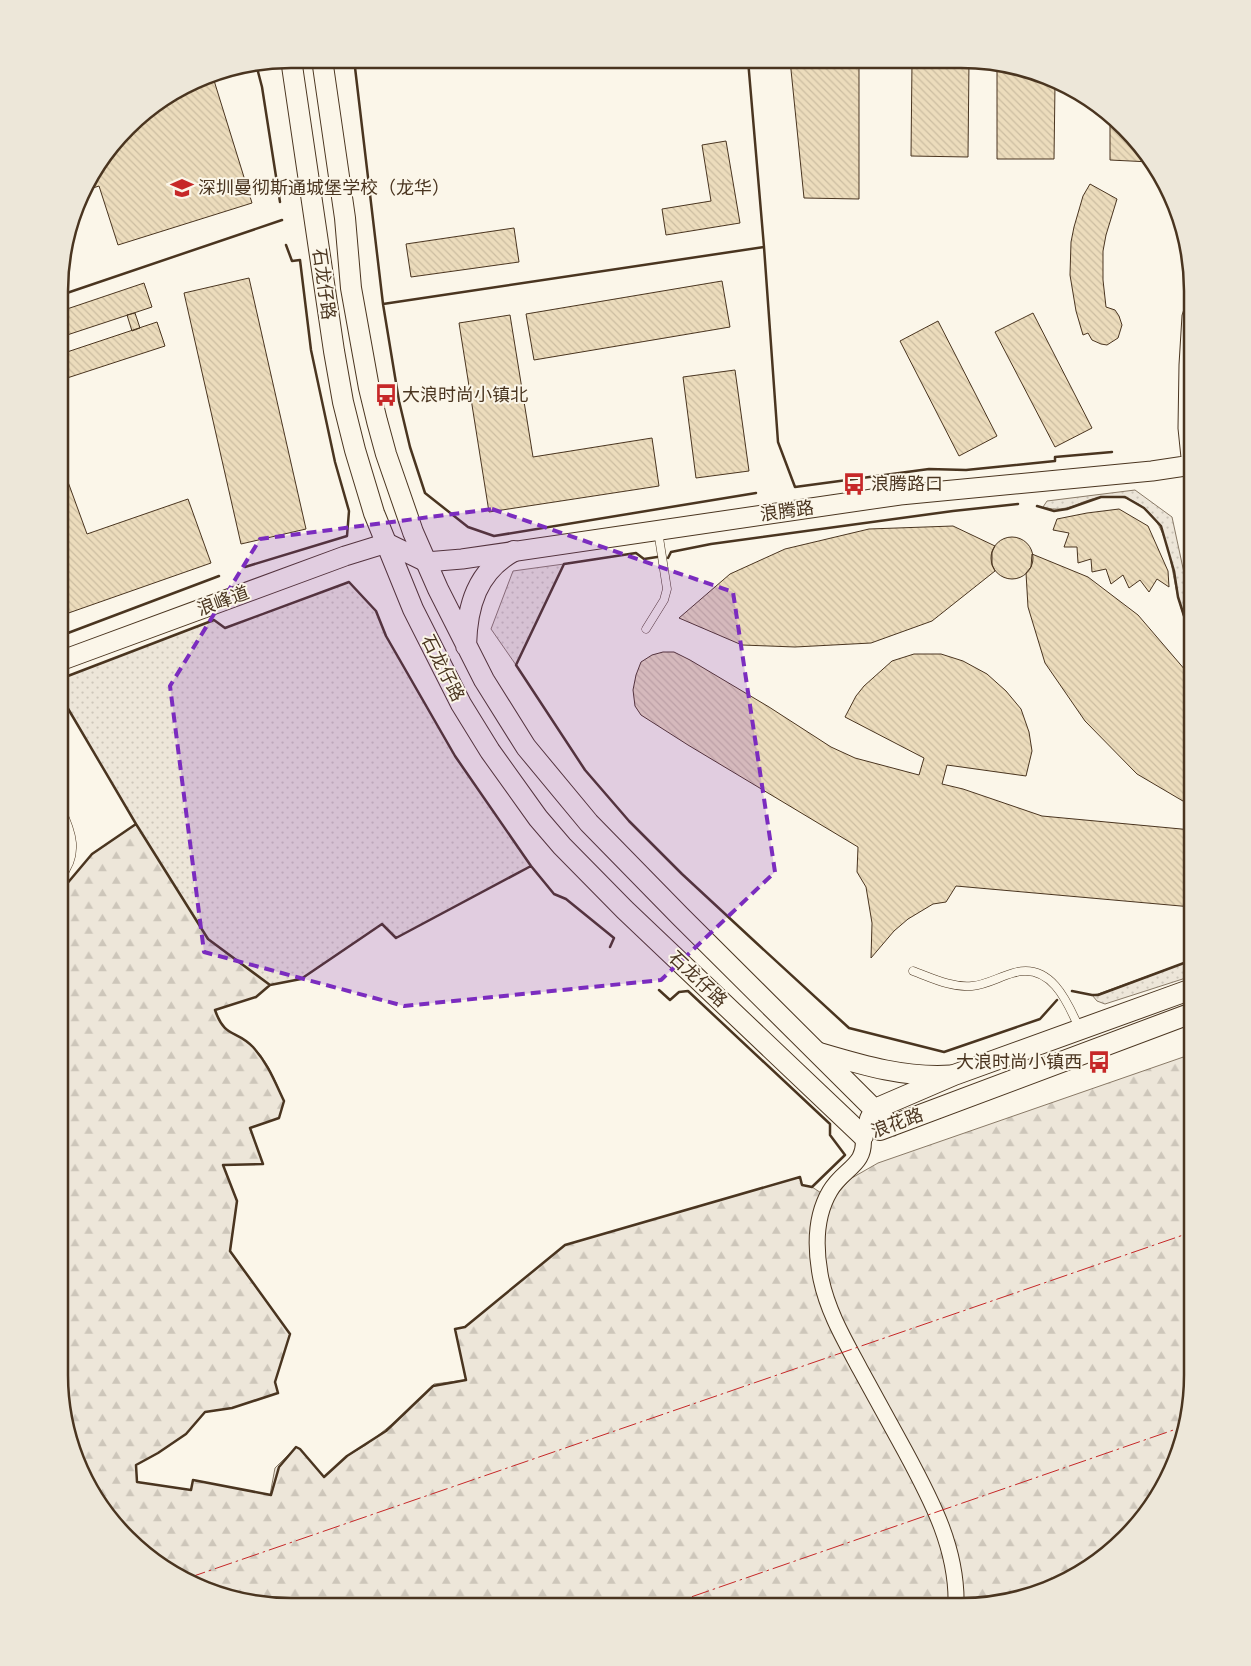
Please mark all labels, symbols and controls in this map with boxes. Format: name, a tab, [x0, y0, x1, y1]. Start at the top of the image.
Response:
school or university icon: 深圳曼彻斯通城堡学校（龙华）	[169, 175, 195, 201]
place label: 深圳曼彻斯通城堡学校（龙华）	[198, 177, 450, 199]
street label: 石龙仔路	[308, 247, 340, 321]
bus stop icon: 大浪时尚小镇北	[373, 382, 399, 408]
place label: 大浪时尚小镇北	[402, 384, 528, 406]
bus stop icon: 浪腾路口	[841, 471, 867, 497]
place label: 浪腾路口	[871, 473, 943, 495]
street label: 浪腾路	[759, 496, 815, 526]
street label: 浪峰道	[194, 581, 252, 621]
street label: 石龙仔路	[417, 631, 469, 705]
street label: 石龙仔路	[664, 946, 732, 1012]
bus stop icon: 大浪时尚小镇西	[1086, 1049, 1112, 1075]
place label: 大浪时尚小镇西	[956, 1051, 1082, 1073]
street label: 浪花路	[868, 1103, 926, 1143]

